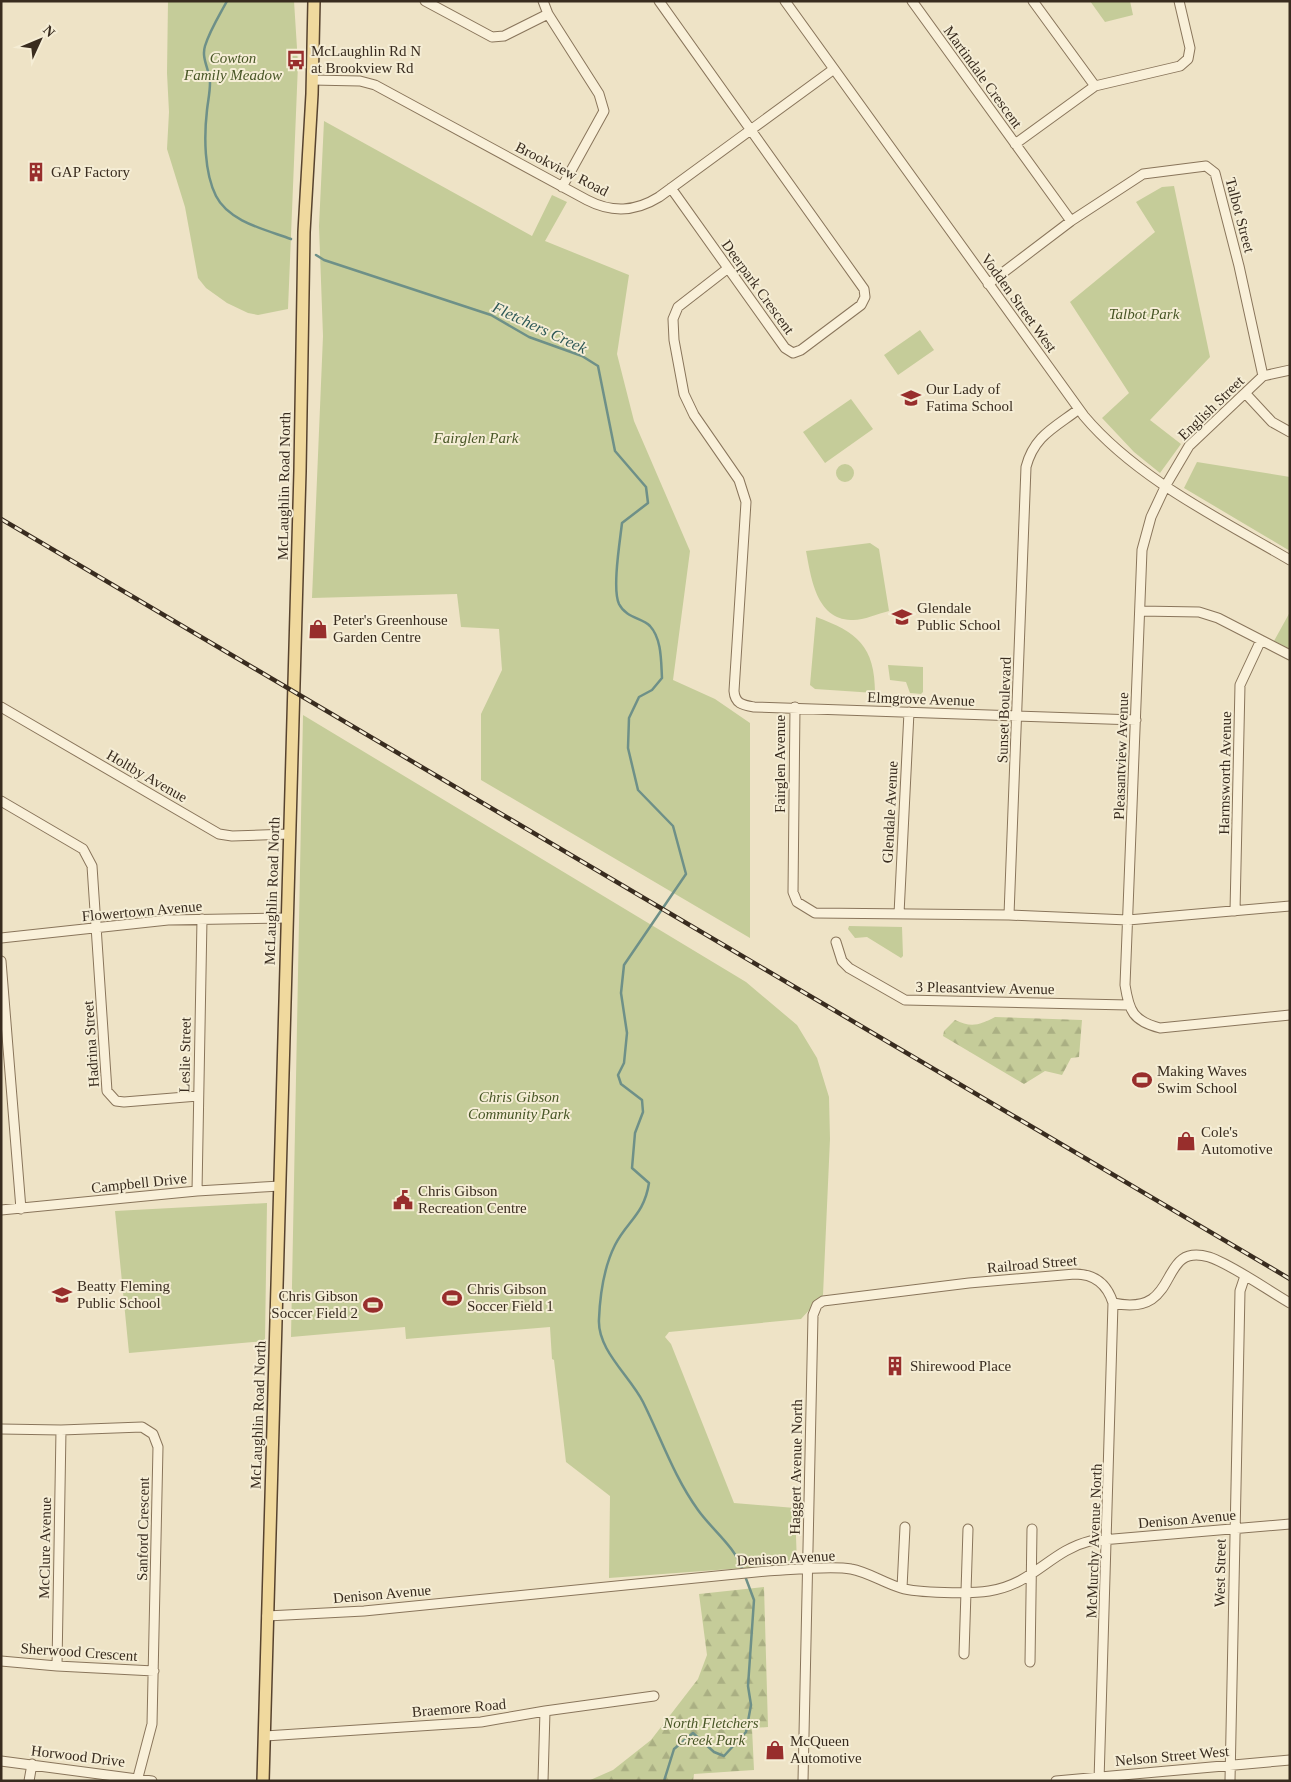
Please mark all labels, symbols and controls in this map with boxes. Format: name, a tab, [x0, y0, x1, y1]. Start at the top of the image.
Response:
north arrow	[15, 15, 65, 65]
text: N	[40, 22, 58, 40]
street label: Martindale Crescent	[941, 23, 1026, 132]
place label: McLaughlin Rd N at Brookview Rd	[311, 43, 421, 76]
bus stop icon: McLaughlin Rd N at Brookview Rd	[285, 49, 307, 71]
park label: Cowton Family Meadow	[183, 50, 282, 83]
street label: Brookview Road	[513, 139, 612, 200]
building icon: GAP Factory	[25, 161, 47, 183]
place label: GAP Factory	[51, 164, 131, 180]
street label: Talbot Street	[1222, 176, 1258, 255]
street label: Deerpark Crescent	[719, 237, 798, 338]
street label: Vodden Street West	[978, 251, 1060, 356]
water label: Fletchers Creek	[489, 298, 590, 357]
park label: Talbot Park	[1109, 306, 1180, 322]
street label: English Street	[1175, 372, 1248, 443]
place label: Our Lady of Fatima School	[926, 381, 1013, 414]
school or university icon: Our Lady of Fatima School	[900, 387, 922, 409]
street label: McLaughlin Road North	[275, 411, 293, 560]
park label: Fairglen Park	[433, 430, 519, 446]
place label: Glendale Public School	[917, 600, 1001, 633]
school or university icon: Glendale Public School	[891, 606, 913, 628]
place label: Peter's Greenhouse Garden Centre	[333, 612, 448, 645]
shop icon: Peter's Greenhouse Garden Centre	[307, 618, 329, 640]
street label: Sunset Boulevard	[994, 656, 1014, 763]
street label: Elmgrove Avenue	[867, 689, 975, 709]
street label: Pleasantview Avenue	[1111, 692, 1131, 820]
street label: Harmsworth Avenue	[1216, 711, 1234, 835]
street label: Fairglen Avenue	[772, 715, 788, 813]
street label: Holtby Avenue	[104, 747, 190, 806]
street label: Glendale Avenue	[879, 760, 901, 864]
street label: McLaughlin Road North	[261, 816, 283, 965]
street label: Flowertown Avenue	[81, 898, 203, 924]
street label: 3 Pleasantview Avenue	[915, 979, 1055, 997]
street label: Hadrina Street	[80, 999, 102, 1088]
street label: Leslie Street	[176, 1016, 194, 1093]
place label: Making Waves Swim School	[1157, 1063, 1247, 1096]
sports icon: Making Waves Swim School	[1131, 1069, 1153, 1091]
park label: Chris Gibson Community Park	[468, 1089, 570, 1122]
place label: Cole's Automotive	[1201, 1124, 1273, 1157]
shop icon: Cole's Automotive	[1175, 1130, 1197, 1152]
street label: Campbell Drive	[90, 1170, 188, 1196]
place label: Chris Gibson Recreation Centre	[418, 1183, 527, 1216]
public building icon: Chris Gibson Recreation Centre	[392, 1189, 414, 1211]
street label: Railroad Street	[986, 1252, 1079, 1276]
place label: Beatty Fleming Public School	[77, 1278, 170, 1311]
place label: Chris Gibson Soccer Field 1	[467, 1281, 554, 1314]
school or university icon: Beatty Fleming Public School	[51, 1284, 73, 1306]
sports icon: Chris Gibson Soccer Field 1	[441, 1287, 463, 1309]
place label: Chris Gibson Soccer Field 2	[271, 1288, 358, 1321]
sports icon: Chris Gibson Soccer Field 2	[362, 1294, 384, 1316]
street label: McLaughlin Road North	[247, 1340, 269, 1489]
building icon: Shirewood Place	[884, 1355, 906, 1377]
place label: Shirewood Place	[910, 1358, 1012, 1374]
street label: Haggert Avenue North	[787, 1399, 805, 1535]
street label: McMurchy Avenue North	[1083, 1463, 1105, 1619]
street label: Sanford Crescent	[134, 1476, 152, 1581]
street label: McClure Avenue	[36, 1497, 54, 1599]
street label: Denison Avenue	[1137, 1507, 1237, 1531]
street label: West Street	[1211, 1538, 1229, 1607]
street label: Denison Avenue	[736, 1547, 836, 1569]
street label: Denison Avenue	[332, 1582, 432, 1606]
street label: Sherwood Crescent	[20, 1640, 139, 1664]
street label: Braemore Road	[411, 1696, 507, 1720]
park label: North Fletchers Creek Park	[662, 1715, 759, 1748]
place label: McQueen Automotive	[790, 1733, 862, 1766]
shop icon: McQueen Automotive	[764, 1739, 786, 1761]
street label: Horwood Drive	[30, 1742, 126, 1770]
street label: Nelson Street West	[1114, 1743, 1230, 1769]

